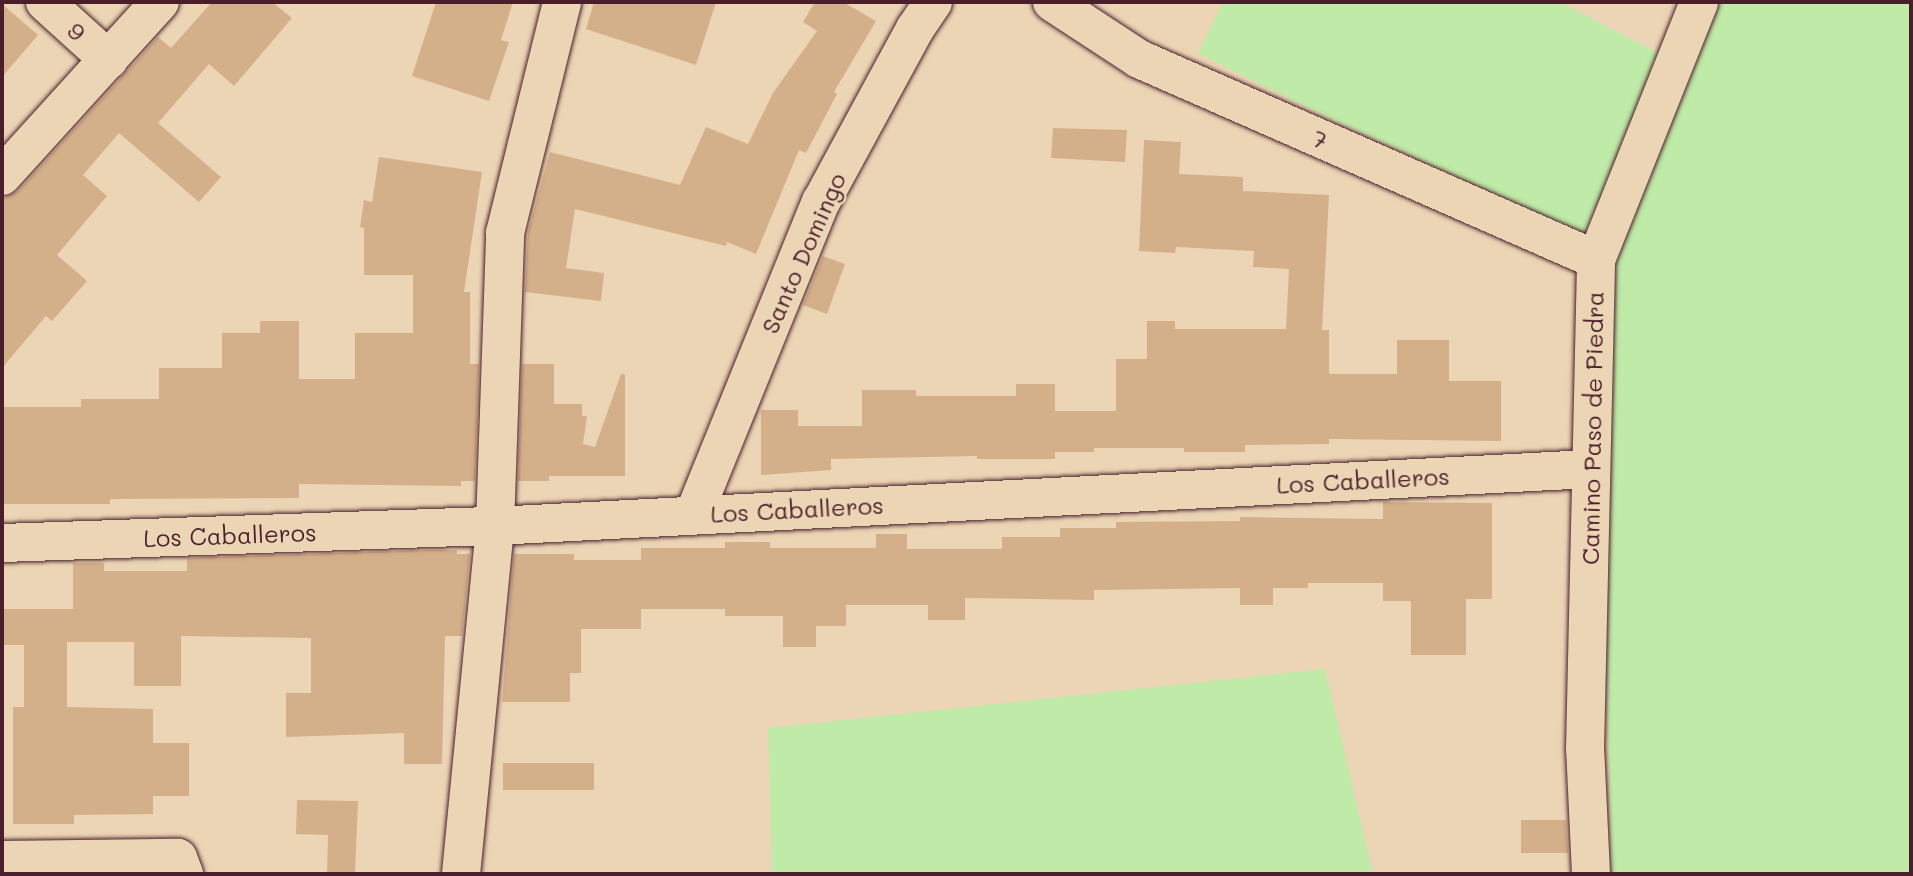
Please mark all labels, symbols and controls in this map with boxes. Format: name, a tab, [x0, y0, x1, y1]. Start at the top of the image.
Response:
street label: 9	[62, 16, 92, 46]
street label: 7	[1308, 123, 1332, 155]
street label: Santo Domingo	[755, 168, 851, 338]
street label: Camino Paso de Piedra	[1575, 291, 1609, 565]
street label: Los Caballeros	[1276, 461, 1450, 499]
street label: Los Caballeros	[710, 490, 884, 528]
street label: Los Caballeros	[143, 518, 317, 552]

